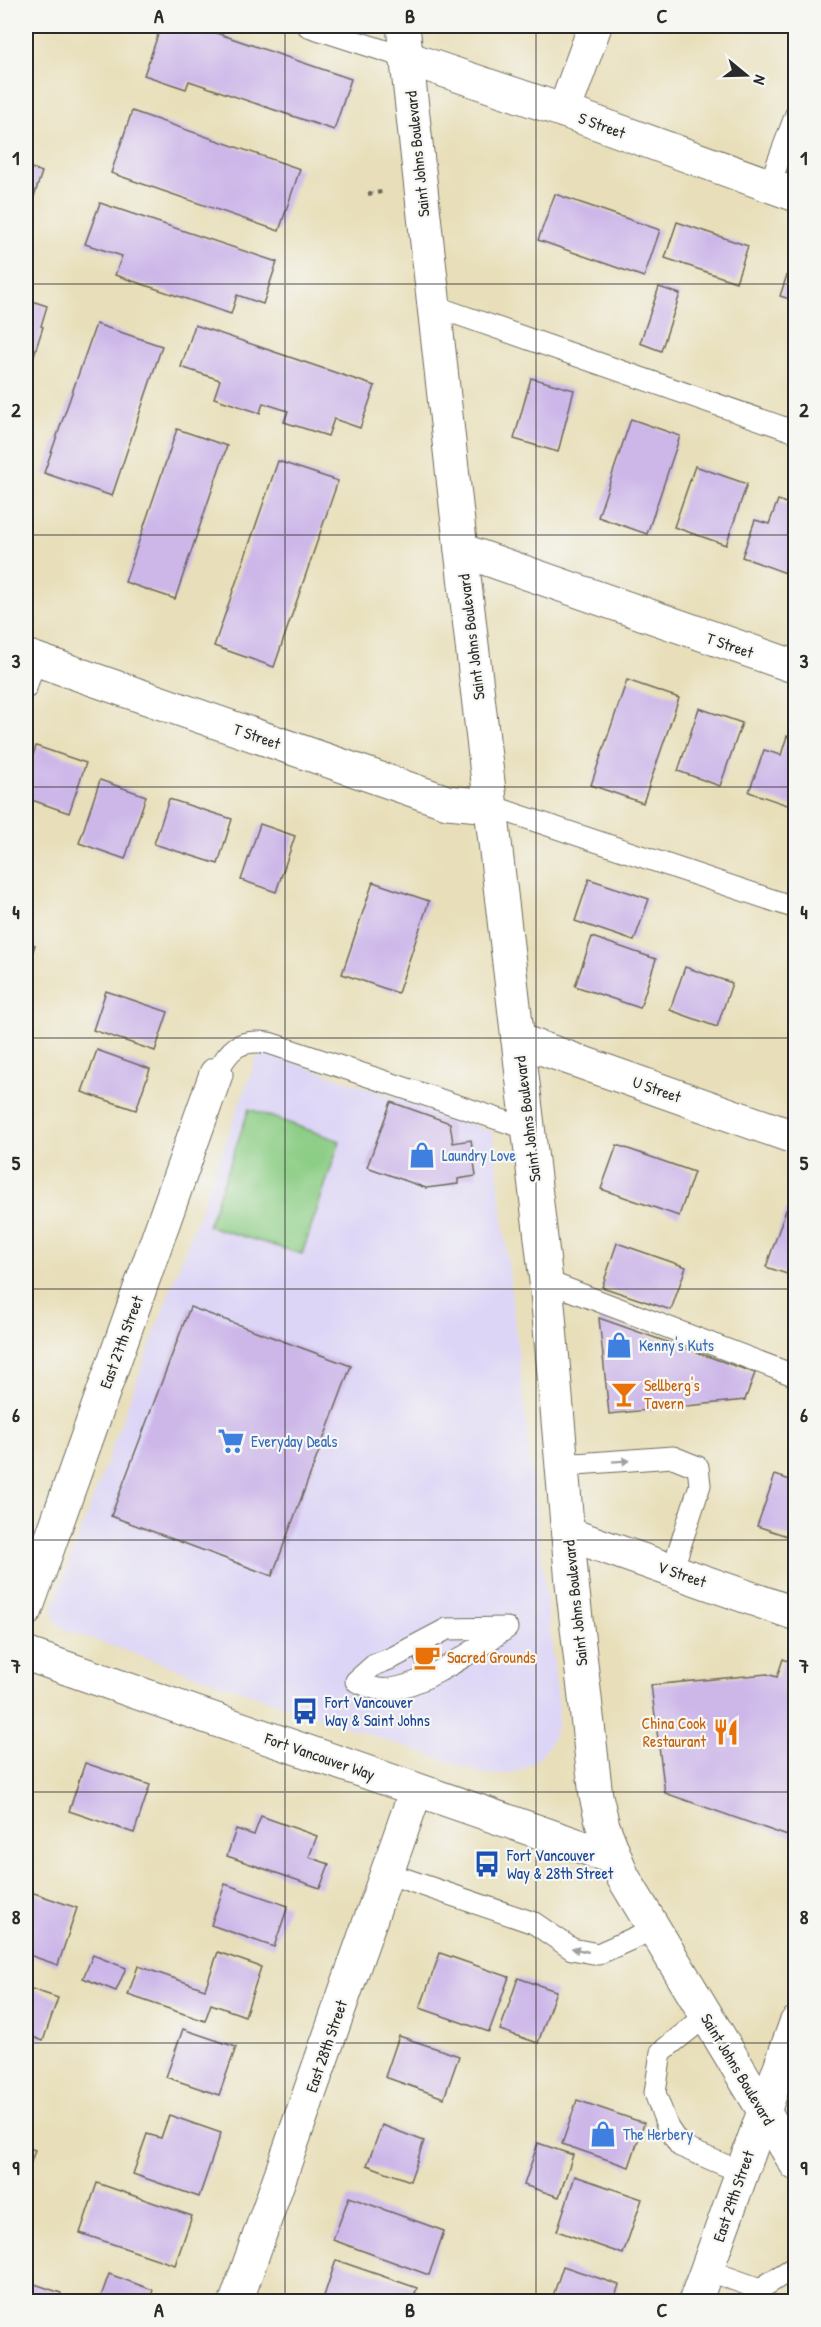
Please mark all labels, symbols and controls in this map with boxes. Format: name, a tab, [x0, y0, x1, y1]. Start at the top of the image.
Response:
text: A	[154, 2, 164, 29]
text: B	[405, 2, 415, 29]
text: C	[657, 2, 668, 29]
north arrow	[716, 45, 776, 105]
text: N	[748, 72, 772, 88]
street label: Saint Johns Boulevard	[399, 90, 435, 218]
street label: S Street	[576, 106, 629, 144]
text: 1	[12, 144, 20, 171]
text: 1	[800, 144, 808, 171]
text: 2	[11, 396, 21, 423]
text: 2	[799, 396, 809, 423]
street label: Saint Johns Boulevard	[452, 573, 490, 701]
street label: T Street	[704, 627, 757, 663]
text: 3	[12, 647, 21, 674]
text: 3	[800, 647, 809, 674]
street label: T Street	[231, 718, 284, 754]
text: 4	[12, 898, 20, 925]
text: 4	[800, 898, 808, 925]
street label: Saint Johns Boulevard	[508, 1055, 546, 1183]
street label: U Street	[630, 1071, 685, 1108]
shop icon: Laundry Love	[407, 1140, 437, 1170]
place label: Laundry Love	[442, 1144, 517, 1166]
text: 5	[12, 1149, 21, 1176]
text: 5	[800, 1149, 809, 1176]
street label: East 27th Street	[94, 1292, 148, 1391]
shop icon: Kenny's Kuts	[604, 1330, 634, 1360]
place label: Kenny's Kuts	[639, 1334, 714, 1356]
place label: Sellberg's Tavern	[644, 1374, 700, 1414]
bar icon: Sellberg's Tavern	[609, 1379, 639, 1409]
text: 6	[12, 1401, 20, 1428]
text: 6	[800, 1401, 808, 1428]
supermarket icon: Everyday Deals	[216, 1426, 246, 1456]
place label: Everyday Deals	[251, 1430, 337, 1452]
one-way arrow	[611, 1456, 630, 1465]
street label: Saint Johns Boulevard	[557, 1539, 593, 1667]
street label: V Street	[655, 1555, 710, 1593]
cafe icon: Sacred Grounds	[412, 1642, 442, 1672]
place label: Sacred Grounds	[447, 1646, 536, 1668]
text: 7	[10, 1652, 21, 1679]
text: 7	[798, 1652, 809, 1679]
place label: Fort Vancouver Way & Saint Johns	[324, 1691, 430, 1731]
bus stop icon: Fort Vancouver Way & Saint Johns	[290, 1696, 320, 1726]
place label: China Cook Restaurant	[641, 1712, 706, 1752]
restaurant icon: China Cook Restaurant	[711, 1717, 741, 1747]
street label: Fort Vancouver Way	[261, 1727, 378, 1785]
place label: Fort Vancouver Way & 28th Street	[506, 1844, 614, 1884]
bus stop icon: Fort Vancouver Way & 28th Street	[472, 1849, 502, 1879]
text: 8	[12, 1903, 21, 1930]
text: 8	[800, 1903, 809, 1930]
one-way arrow	[571, 1945, 590, 1955]
street label: East 28th Street	[300, 1996, 352, 2095]
street label: Saint Johns Boulevard	[696, 2009, 780, 2129]
shop icon: The Herbery	[588, 2119, 618, 2149]
place label: The Herbery	[623, 2123, 693, 2145]
street label: East 29th Street	[707, 2147, 759, 2245]
text: 9	[12, 2154, 20, 2181]
text: 9	[800, 2154, 808, 2181]
text: A	[154, 2296, 164, 2323]
text: B	[405, 2296, 415, 2323]
text: C	[657, 2296, 668, 2323]

